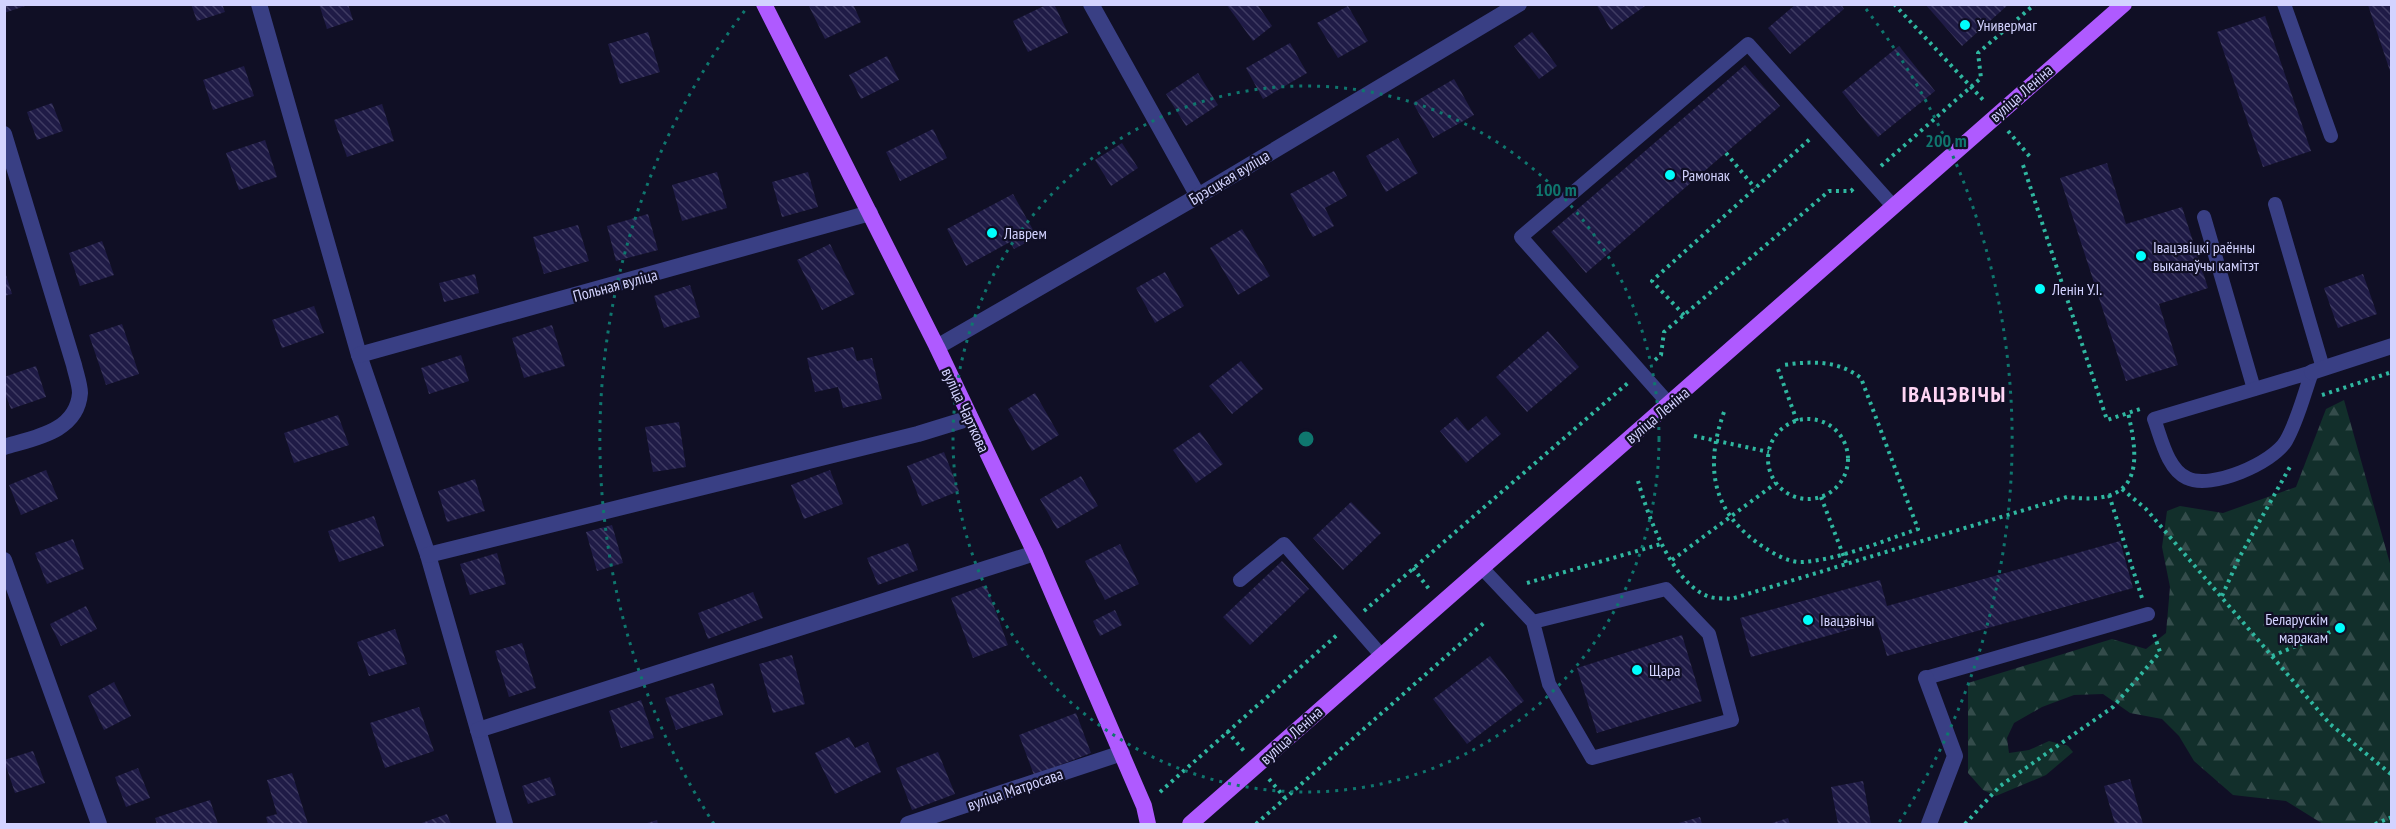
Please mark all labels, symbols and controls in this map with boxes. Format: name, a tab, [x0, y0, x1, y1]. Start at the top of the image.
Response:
place label: Универмаг	[1977, 15, 2037, 35]
marker: Универмаг	[1958, 18, 1972, 32]
street label: вуліца Леніна	[1985, 60, 2057, 126]
text: 200 m	[1925, 129, 1967, 152]
street label: Брэсцкая вуліца	[1185, 145, 1273, 209]
place label: Рамонак	[1682, 165, 1731, 185]
marker: Рамонак	[1663, 168, 1677, 182]
text: 100 m	[1535, 178, 1577, 201]
place label: Лаврем	[1003, 223, 1047, 243]
marker: Лаврем	[985, 226, 999, 240]
place label: Івацэвіцкі раённы выканаўчы камітэт	[2153, 237, 2260, 275]
marker: Івацэвіцкі раённы выканаўчы камітэт	[2134, 249, 2148, 263]
street label: Польная вуліца	[571, 264, 659, 306]
place label: Ленін У.І.	[2051, 279, 2102, 299]
marker: Ленін У.І.	[2033, 282, 2047, 296]
street label: вуліца Чарткова	[938, 365, 994, 455]
district label: ІВАЦЭВІЧЫ	[1901, 380, 2007, 408]
street label: вуліца Леніна	[1621, 382, 1693, 448]
centre of rings	[1296, 429, 1316, 449]
place label: Беларускім маракам	[2265, 609, 2328, 647]
place label: Івацэвічы	[1820, 610, 1874, 630]
marker: Івацэвічы	[1801, 613, 1815, 627]
marker: Беларускім маракам	[2333, 621, 2347, 635]
place label: Щара	[1649, 660, 1680, 680]
marker: Щара	[1630, 663, 1644, 677]
street label: вуліца Леніна	[1256, 702, 1326, 768]
street label: вуліца Матросава	[965, 763, 1065, 815]

